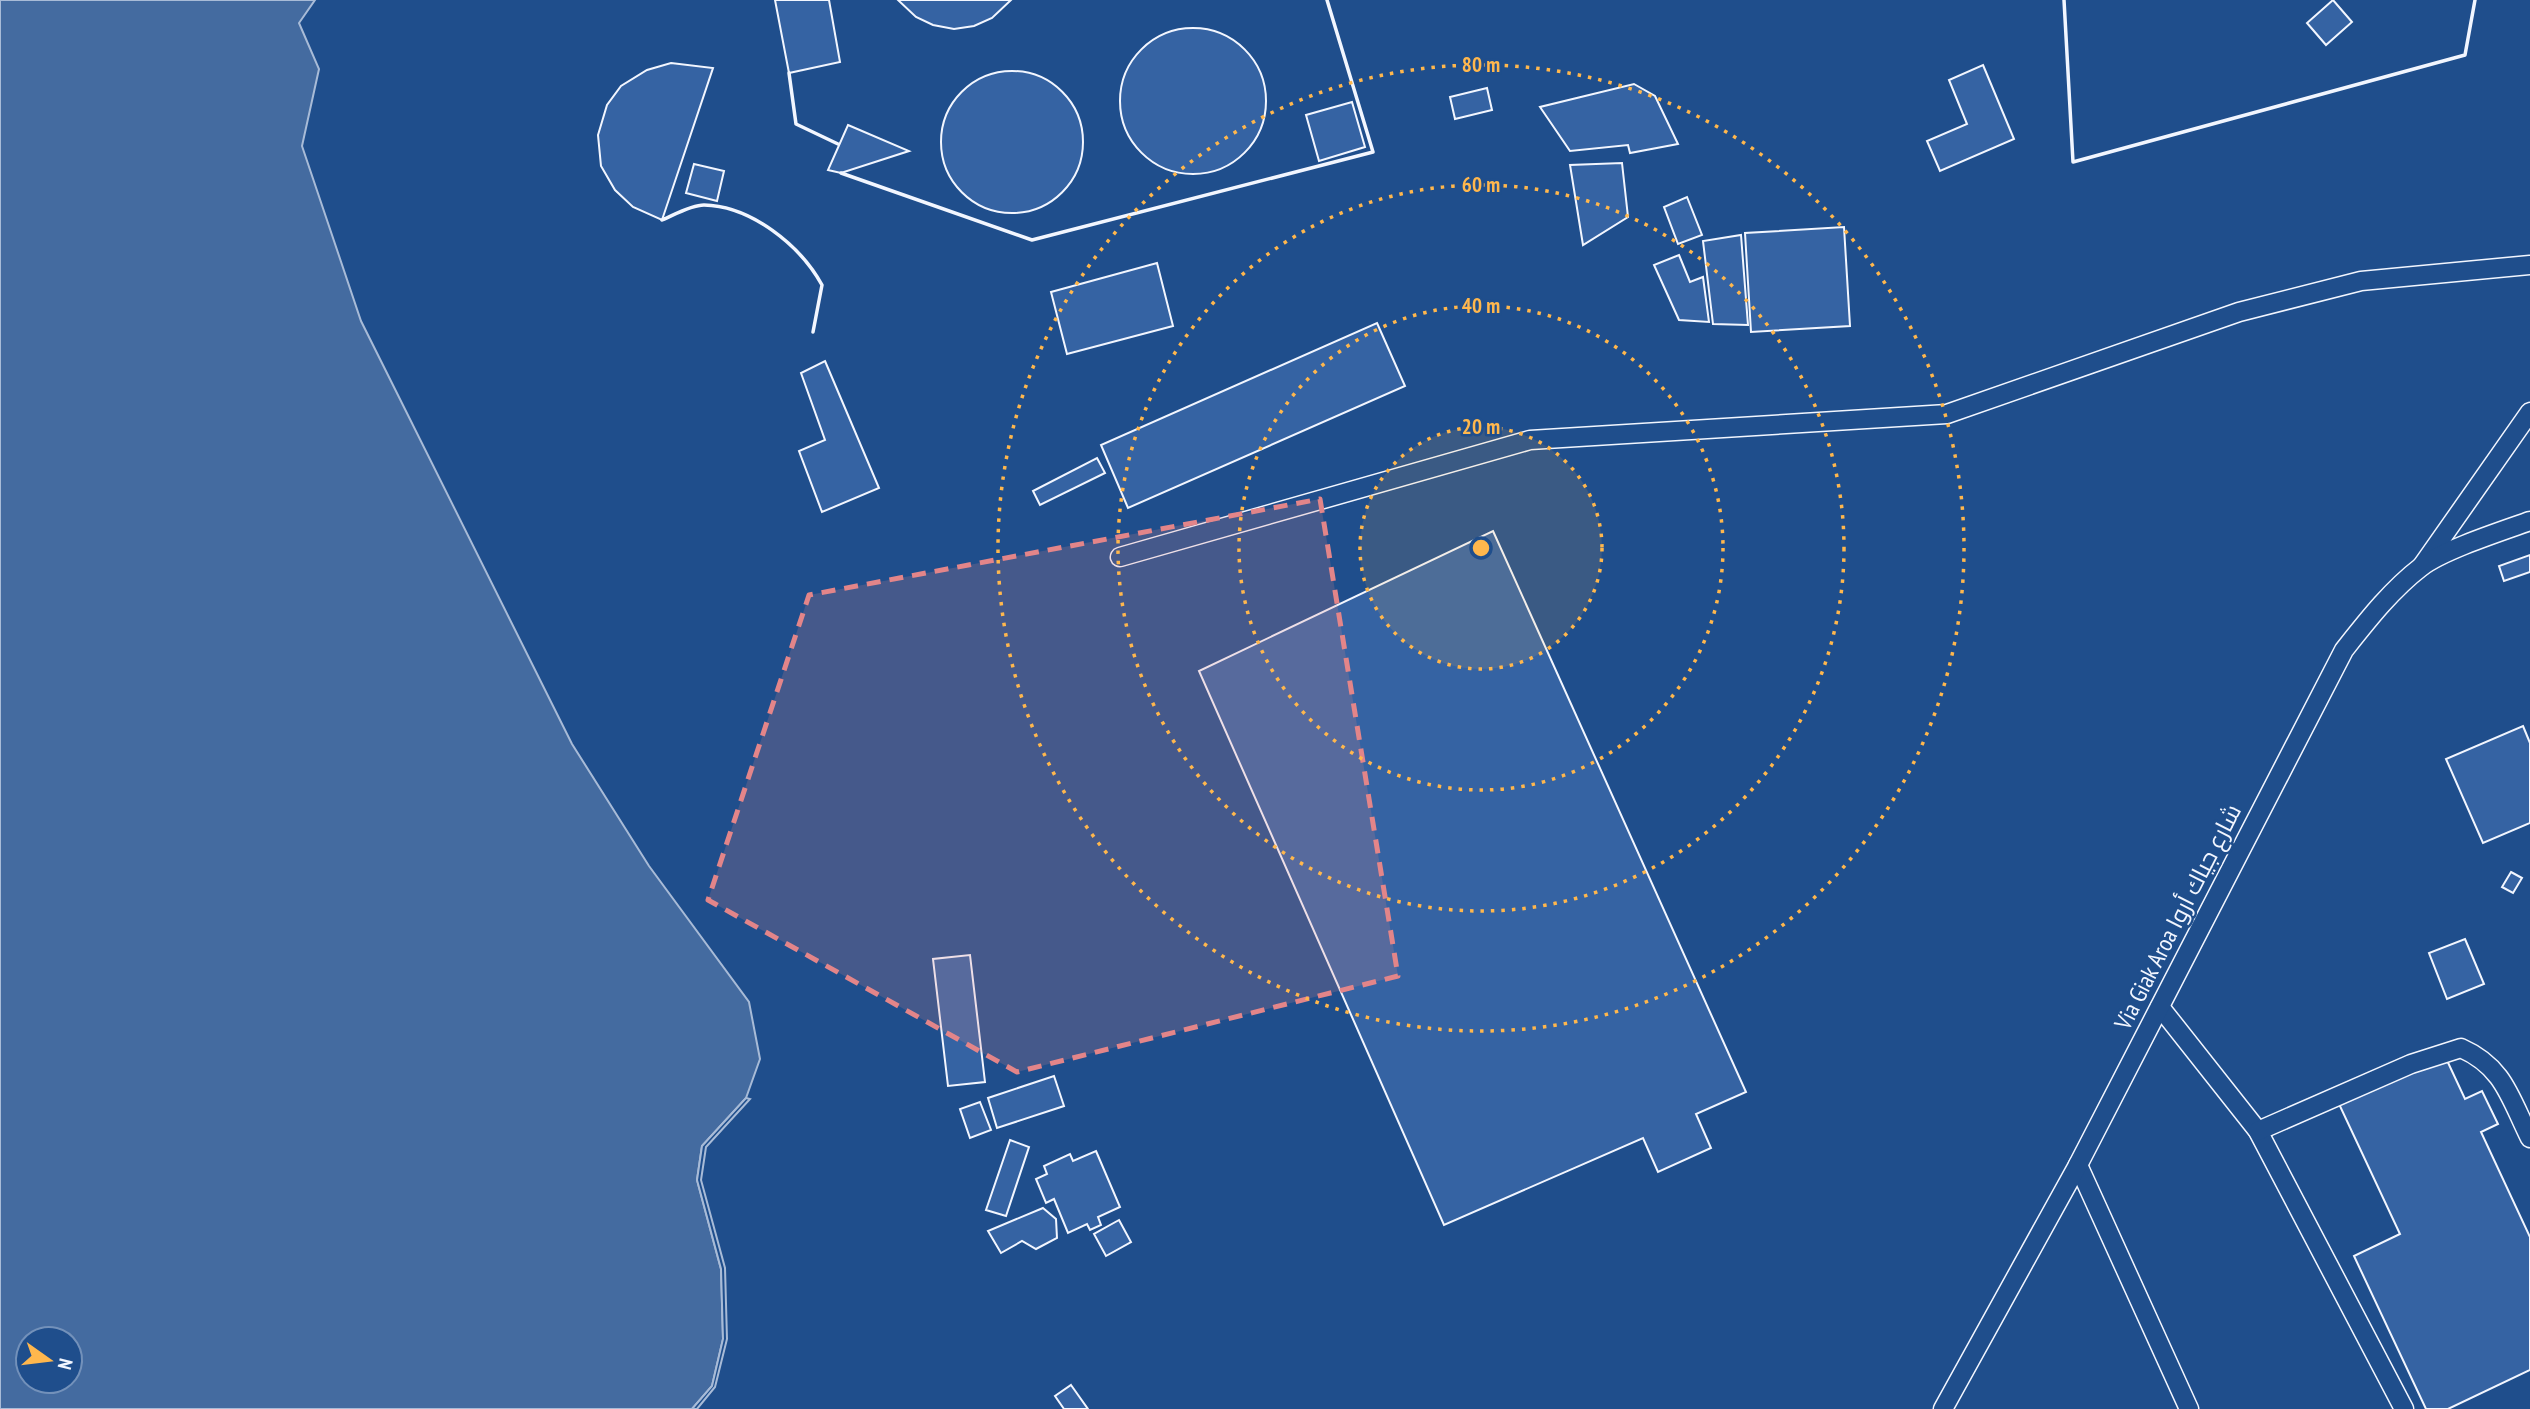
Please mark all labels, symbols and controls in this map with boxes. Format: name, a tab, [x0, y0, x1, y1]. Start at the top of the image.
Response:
text: 80 m	[1462, 51, 1500, 78]
text: 60 m	[1462, 171, 1500, 198]
text: 40 m	[1462, 292, 1500, 319]
text: 20 m	[1462, 413, 1500, 440]
centre of rings	[1469, 536, 1493, 560]
street label: Via Giak Aroa شارع جياك أروا	[2107, 799, 2249, 1036]
north arrow	[14, 1325, 84, 1395]
text: N	[53, 1356, 78, 1372]

